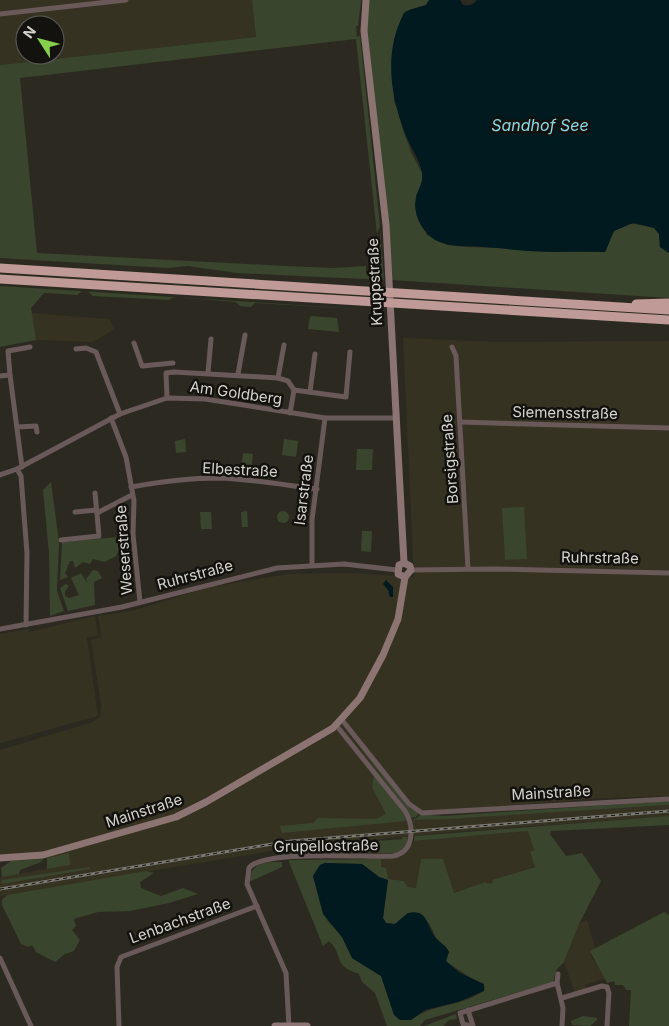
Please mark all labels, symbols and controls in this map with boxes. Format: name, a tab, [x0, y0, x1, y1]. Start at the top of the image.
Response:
north arrow	[15, 15, 65, 65]
text: N	[19, 23, 39, 41]
water label: Sandhof See	[491, 115, 589, 135]
street label: Kruppstraße	[363, 238, 386, 326]
street label: Am Goldberg	[189, 377, 284, 408]
street label: Siemensstraße	[512, 402, 618, 423]
street label: Borsigstraße	[437, 413, 462, 505]
street label: Isarstraße	[290, 454, 317, 526]
street label: Elbestraße	[202, 458, 278, 481]
street label: Weserstraße	[111, 504, 136, 596]
street label: Ruhrstraße	[561, 547, 639, 568]
street label: Ruhrstraße	[155, 555, 235, 594]
street label: Mainstraße	[511, 781, 591, 804]
street label: Mainstraße	[103, 789, 185, 832]
street label: Grupellostraße	[273, 835, 379, 856]
street label: Lenbachstraße	[127, 893, 233, 948]

